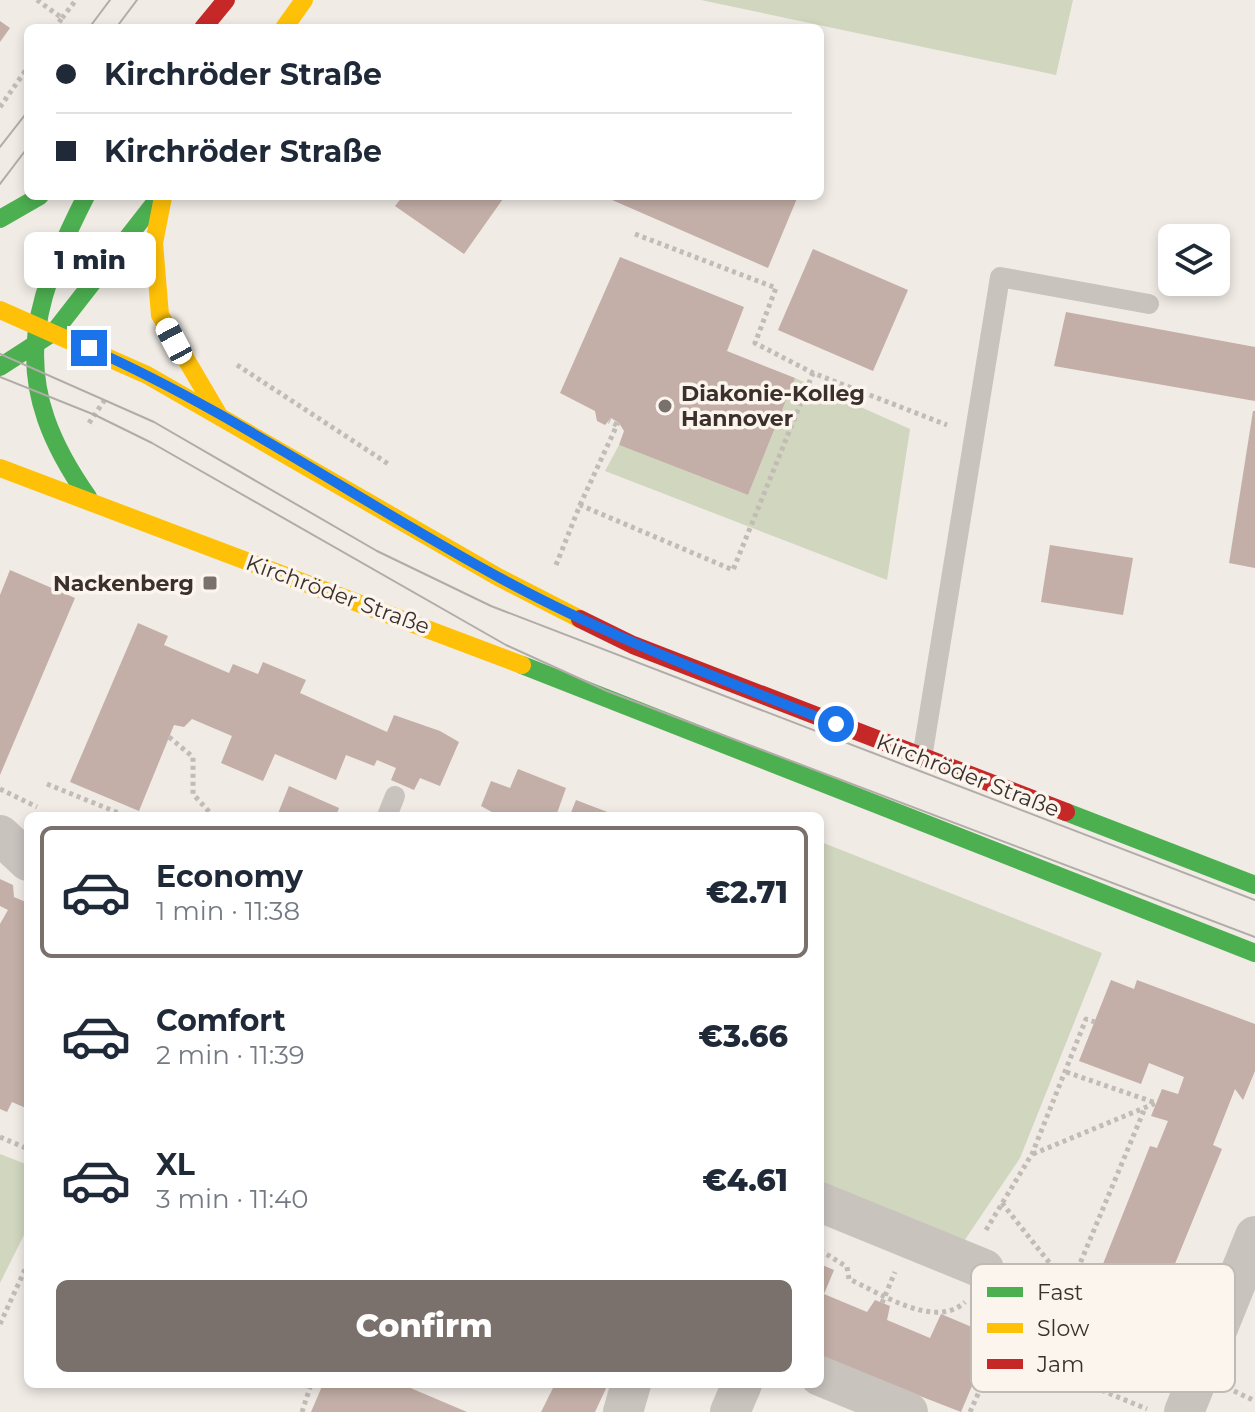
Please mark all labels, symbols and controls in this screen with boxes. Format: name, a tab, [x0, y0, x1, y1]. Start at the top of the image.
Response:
text: Kirchröder Straße	[104, 56, 382, 93]
text: Kirchröder Straße	[104, 133, 382, 170]
map controls	[1158, 224, 1230, 296]
button: layers	[1158, 224, 1230, 296]
callout: 1 min	[23, 232, 155, 288]
text: 1 min	[54, 244, 126, 276]
car	[152, 314, 196, 368]
route end	[71, 330, 107, 366]
place label: Diakonie-Kolleg Hannover	[681, 380, 865, 432]
marker: Diakonie-Kolleg Hannover	[656, 397, 674, 415]
street label: Kirchröder Straße	[242, 549, 433, 640]
place label: Nackenberg	[53, 570, 194, 597]
marker: Nackenberg	[201, 574, 219, 592]
route start	[818, 706, 854, 742]
street label: Kirchröder Straße	[873, 728, 1063, 823]
icon: car	[60, 856, 132, 928]
text: Economy	[156, 858, 303, 895]
text: €2.71	[706, 874, 788, 911]
text: 1 min · 11:38	[156, 895, 300, 927]
icon: car	[60, 1000, 132, 1072]
text: Comfort	[156, 1002, 286, 1039]
text: €3.66	[698, 1018, 788, 1055]
text: 2 min · 11:39	[156, 1039, 305, 1071]
icon: car	[60, 1144, 132, 1216]
text: XL	[156, 1146, 195, 1183]
text: €4.61	[702, 1162, 788, 1199]
text: 3 min · 11:40	[156, 1183, 309, 1215]
legend	[971, 1264, 1235, 1392]
text: Fast	[1037, 1279, 1083, 1306]
button: Confirm	[56, 1280, 792, 1372]
text: Slow	[1037, 1315, 1090, 1342]
text: Jam	[1036, 1351, 1084, 1378]

